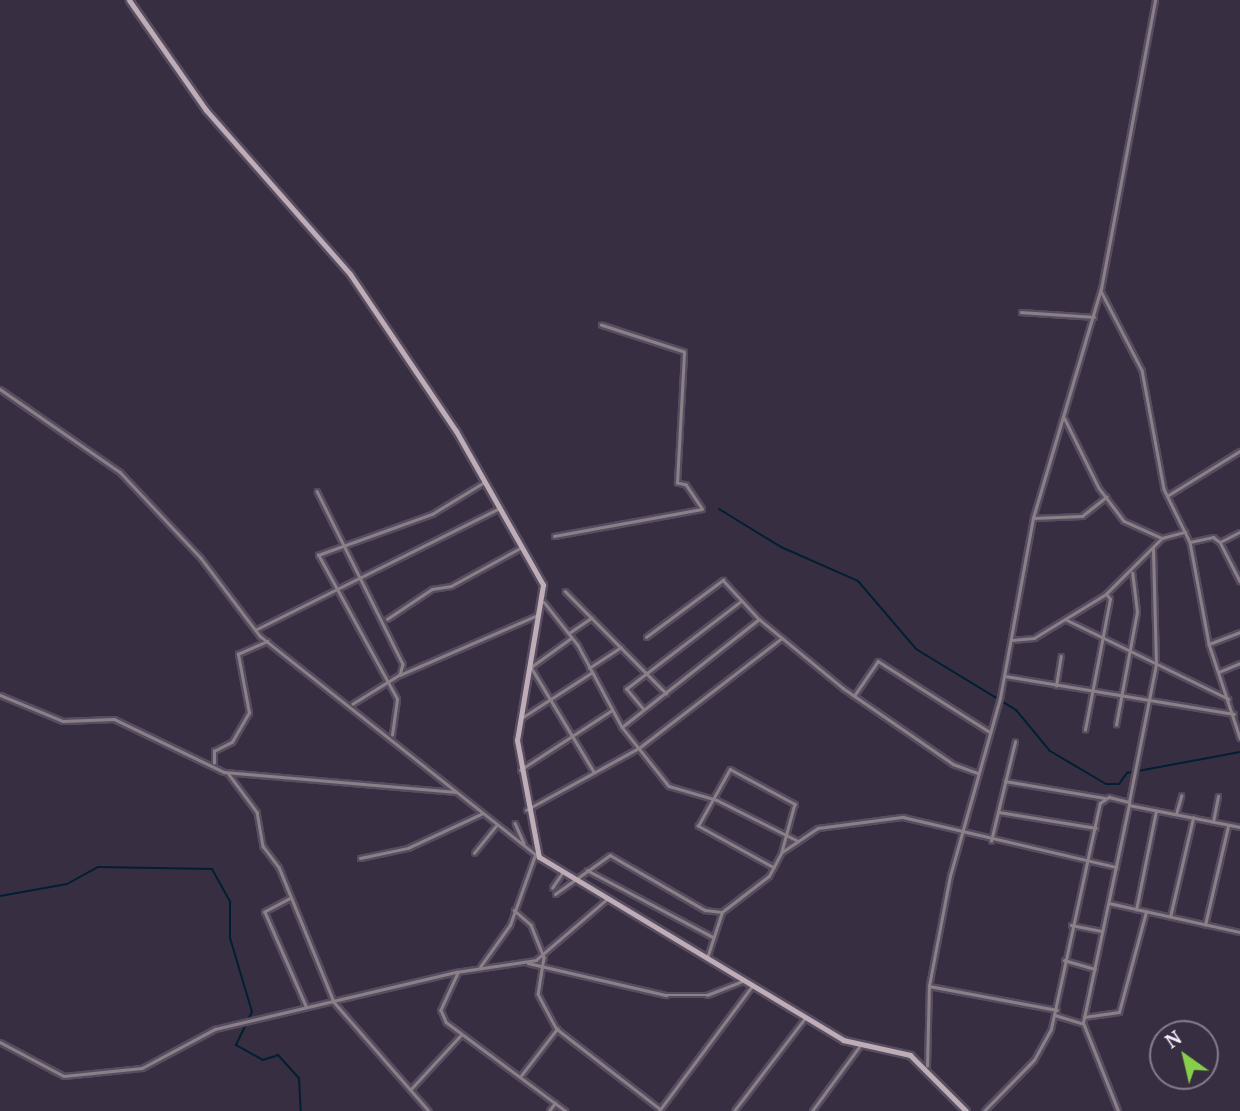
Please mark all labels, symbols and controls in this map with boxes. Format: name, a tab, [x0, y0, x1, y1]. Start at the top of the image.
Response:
north arrow	[1149, 1020, 1219, 1090]
text: N	[1160, 1024, 1186, 1053]

